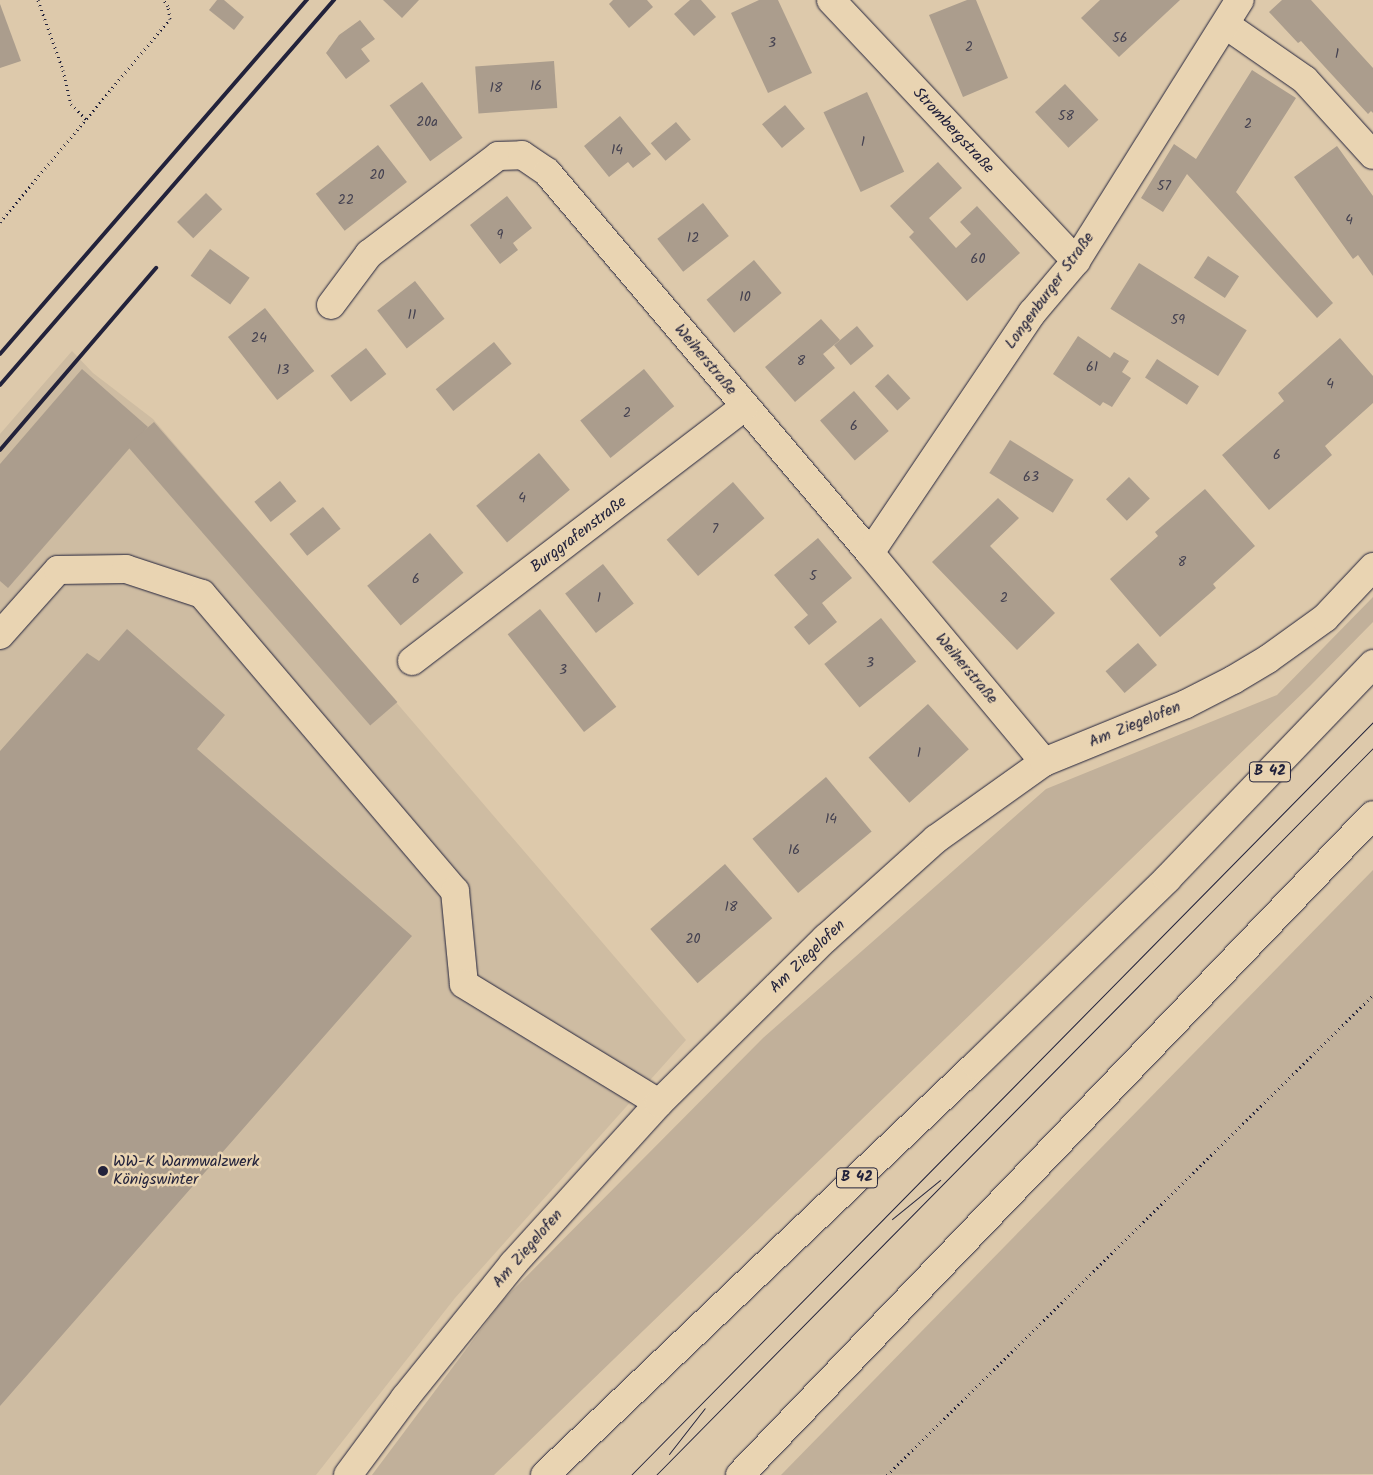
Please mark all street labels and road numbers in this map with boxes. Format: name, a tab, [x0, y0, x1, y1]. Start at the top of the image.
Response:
street label: Strombergstraße	[908, 84, 998, 178]
street label: Longenburger Straße	[1001, 229, 1099, 353]
street label: Weiherstraße	[670, 321, 740, 399]
street label: Burggrafenstraße	[527, 493, 631, 577]
street label: Weiherstraße	[931, 630, 1001, 708]
street label: Am Ziegelofen	[1086, 698, 1184, 752]
road number: B 42	[1249, 760, 1291, 784]
street label: Am Ziegelofen	[766, 916, 850, 998]
road number: B 42	[836, 1166, 878, 1190]
street label: Am Ziegelofen	[489, 1206, 567, 1292]

